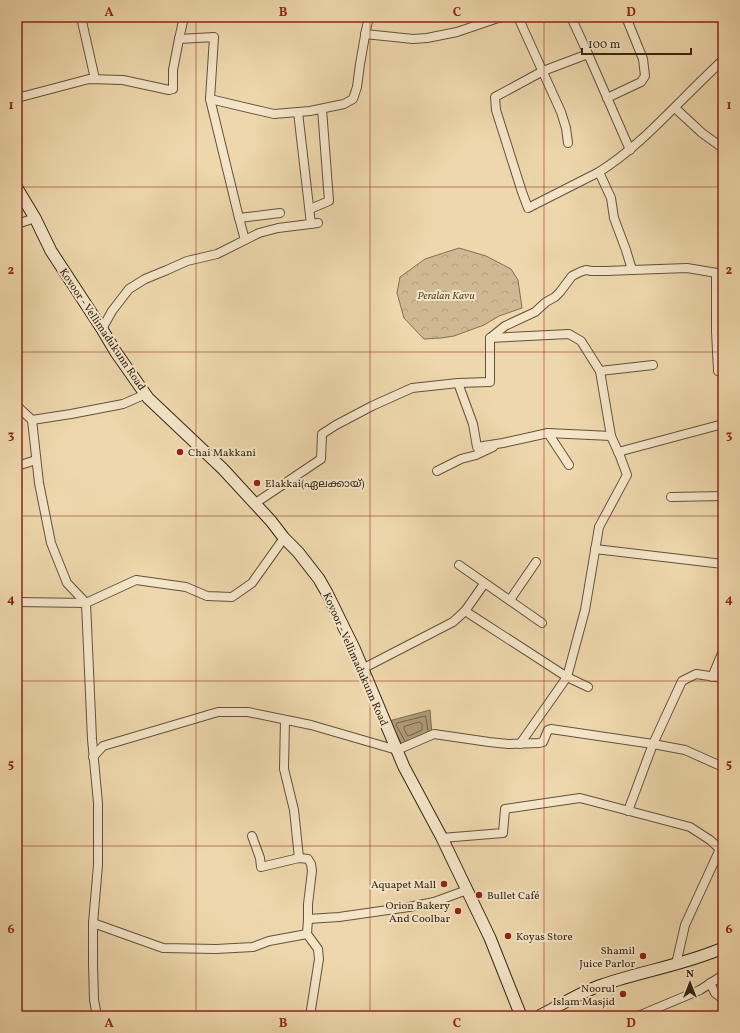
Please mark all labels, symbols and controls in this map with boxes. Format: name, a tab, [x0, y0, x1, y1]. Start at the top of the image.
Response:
text: A	[104, 4, 114, 22]
text: B	[279, 4, 288, 22]
text: C	[453, 4, 461, 22]
text: D	[626, 4, 636, 22]
scale bar	[582, 30, 691, 56]
text: 100 m	[588, 37, 621, 53]
text: 1	[8, 97, 14, 115]
text: 1	[726, 97, 732, 115]
text: 2	[8, 262, 15, 280]
text: 2	[726, 262, 733, 280]
street label: Kovoor - Vellimadukunn Road	[55, 266, 148, 394]
park label: Peralan Kavu	[417, 289, 475, 304]
text: 3	[8, 427, 15, 445]
text: 3	[726, 427, 733, 445]
place label: Chai Makkani	[188, 446, 256, 461]
marker: Chai Makkani	[175, 447, 185, 457]
place label: Elakkai(ഏലക്കായ്)	[265, 477, 365, 492]
marker: Elakkai(ഏലക്കായ്)	[252, 478, 262, 488]
text: 4	[7, 591, 15, 609]
street label: Kovoor - Vellimadukunn Road	[318, 591, 391, 729]
text: 4	[725, 591, 733, 609]
text: 5	[8, 756, 14, 774]
text: 5	[726, 756, 732, 774]
place label: Aquapet Mall	[371, 878, 436, 893]
marker: Aquapet Mall	[439, 879, 449, 889]
place label: Bullet Café	[487, 889, 540, 904]
marker: Bullet Café	[474, 890, 484, 900]
place label: Orion Bakery And Coolbar	[385, 899, 450, 927]
marker: Orion Bakery And Coolbar	[453, 906, 463, 916]
text: 6	[7, 921, 15, 939]
text: 6	[725, 921, 733, 939]
place label: Koyas Store	[516, 930, 573, 945]
marker: Koyas Store	[503, 931, 513, 941]
place label: Shamil Juice Parlor	[579, 944, 635, 972]
marker: Shamil Juice Parlor	[638, 951, 648, 961]
north arrow	[670, 963, 710, 1003]
text: N	[686, 967, 694, 982]
place label: Noorul Islam Masjid	[553, 982, 615, 1010]
marker: Noorul Islam Masjid	[618, 989, 628, 999]
text: A	[104, 1015, 114, 1033]
text: B	[279, 1015, 288, 1033]
text: C	[453, 1015, 461, 1033]
text: D	[626, 1015, 636, 1033]

